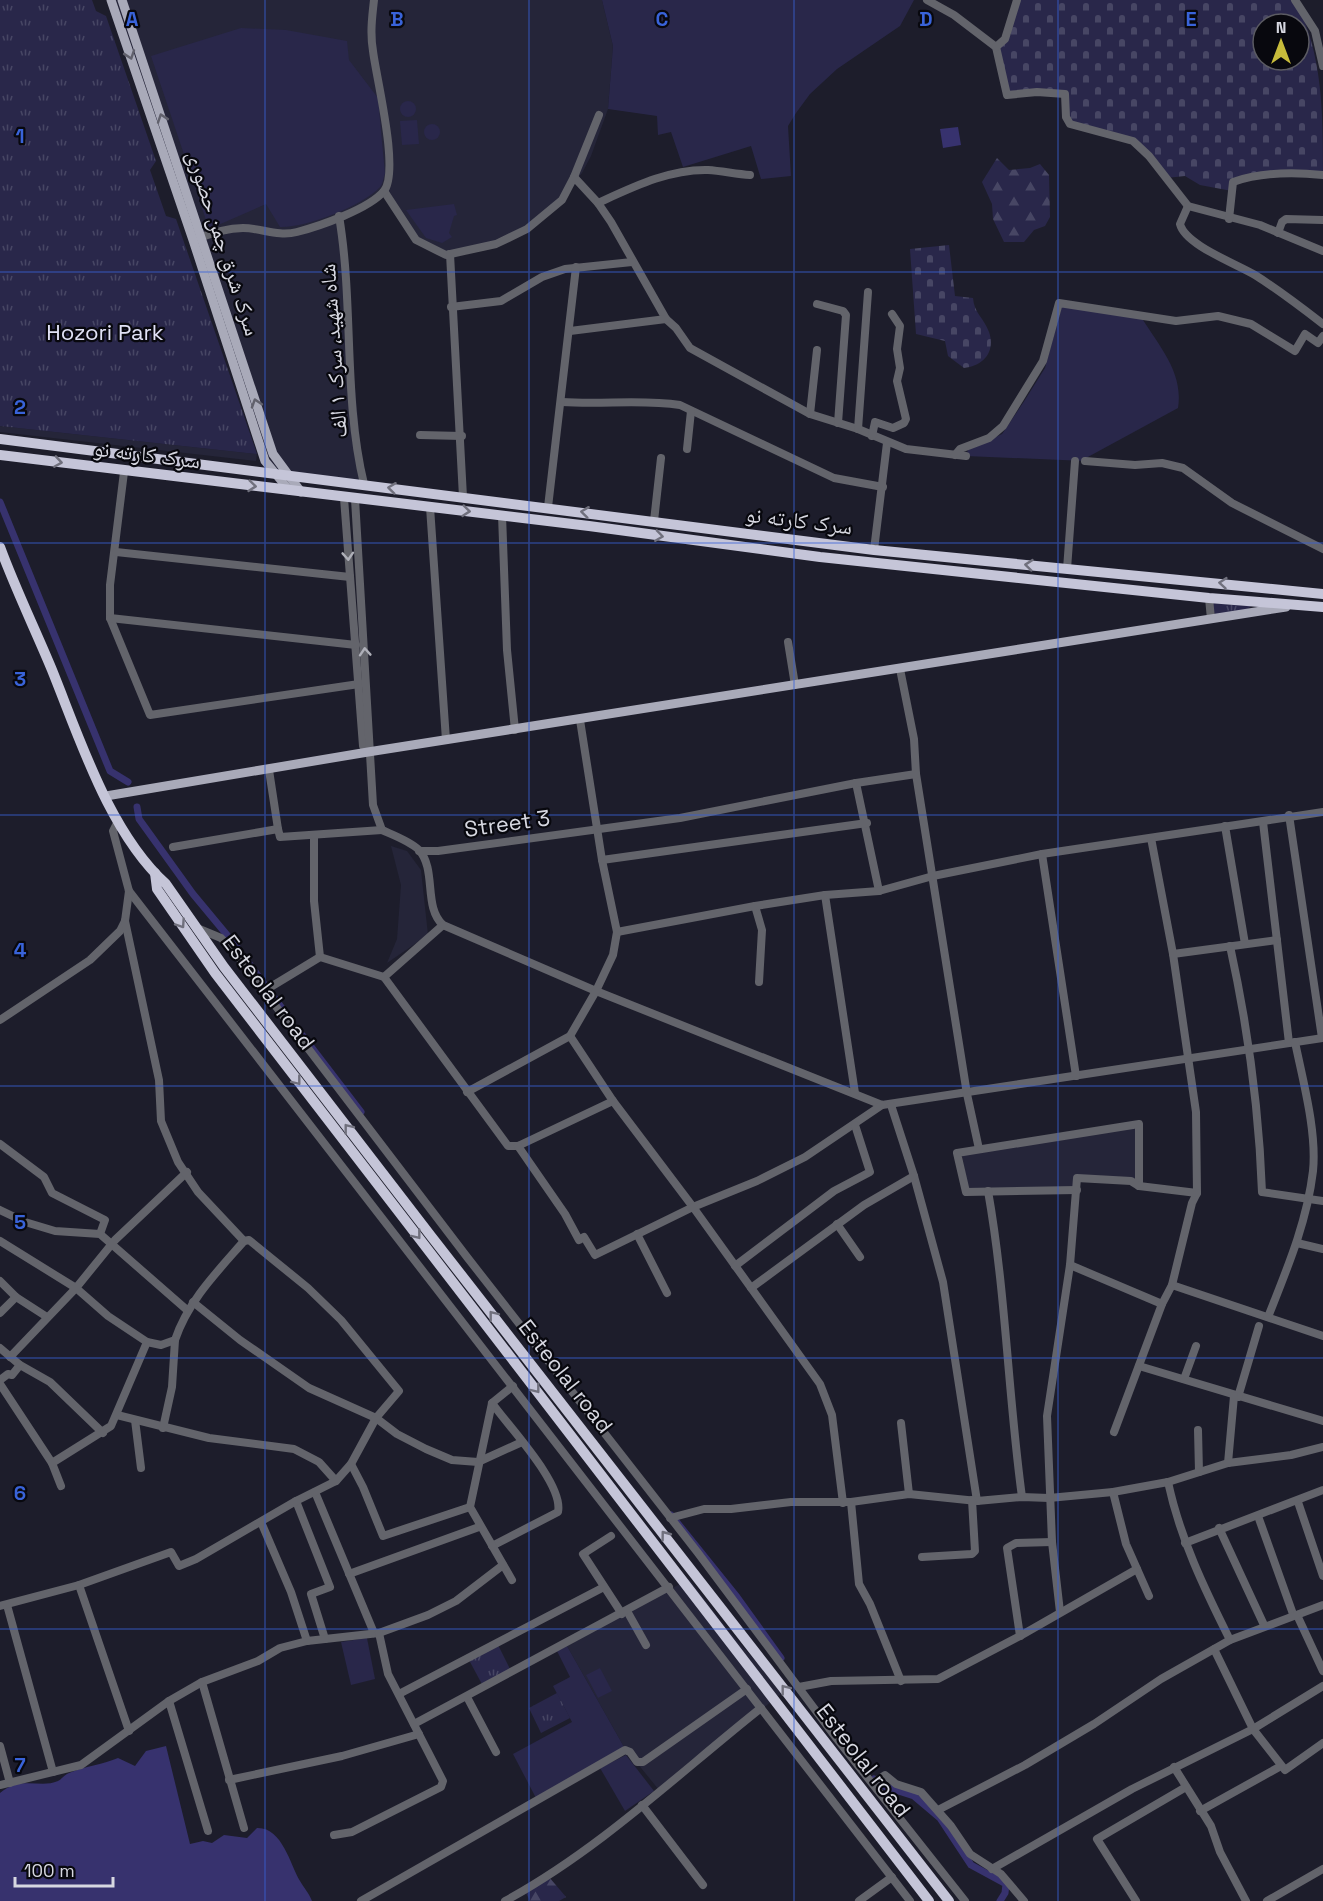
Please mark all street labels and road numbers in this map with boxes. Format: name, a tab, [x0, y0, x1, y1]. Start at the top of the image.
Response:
street label: سرک شرق چمن حضوری	[181, 147, 267, 339]
street label: شاه شهید، سرک ۱ الف	[313, 263, 353, 439]
street label: سرک کارته نو	[92, 434, 202, 474]
street label: سرک کارته نو	[744, 500, 854, 540]
street label: Street 3	[462, 803, 552, 843]
street label: Esteolal road	[217, 929, 321, 1055]
street label: Esteolal road	[513, 1313, 619, 1439]
street label: Esteolal road	[811, 1697, 917, 1823]

